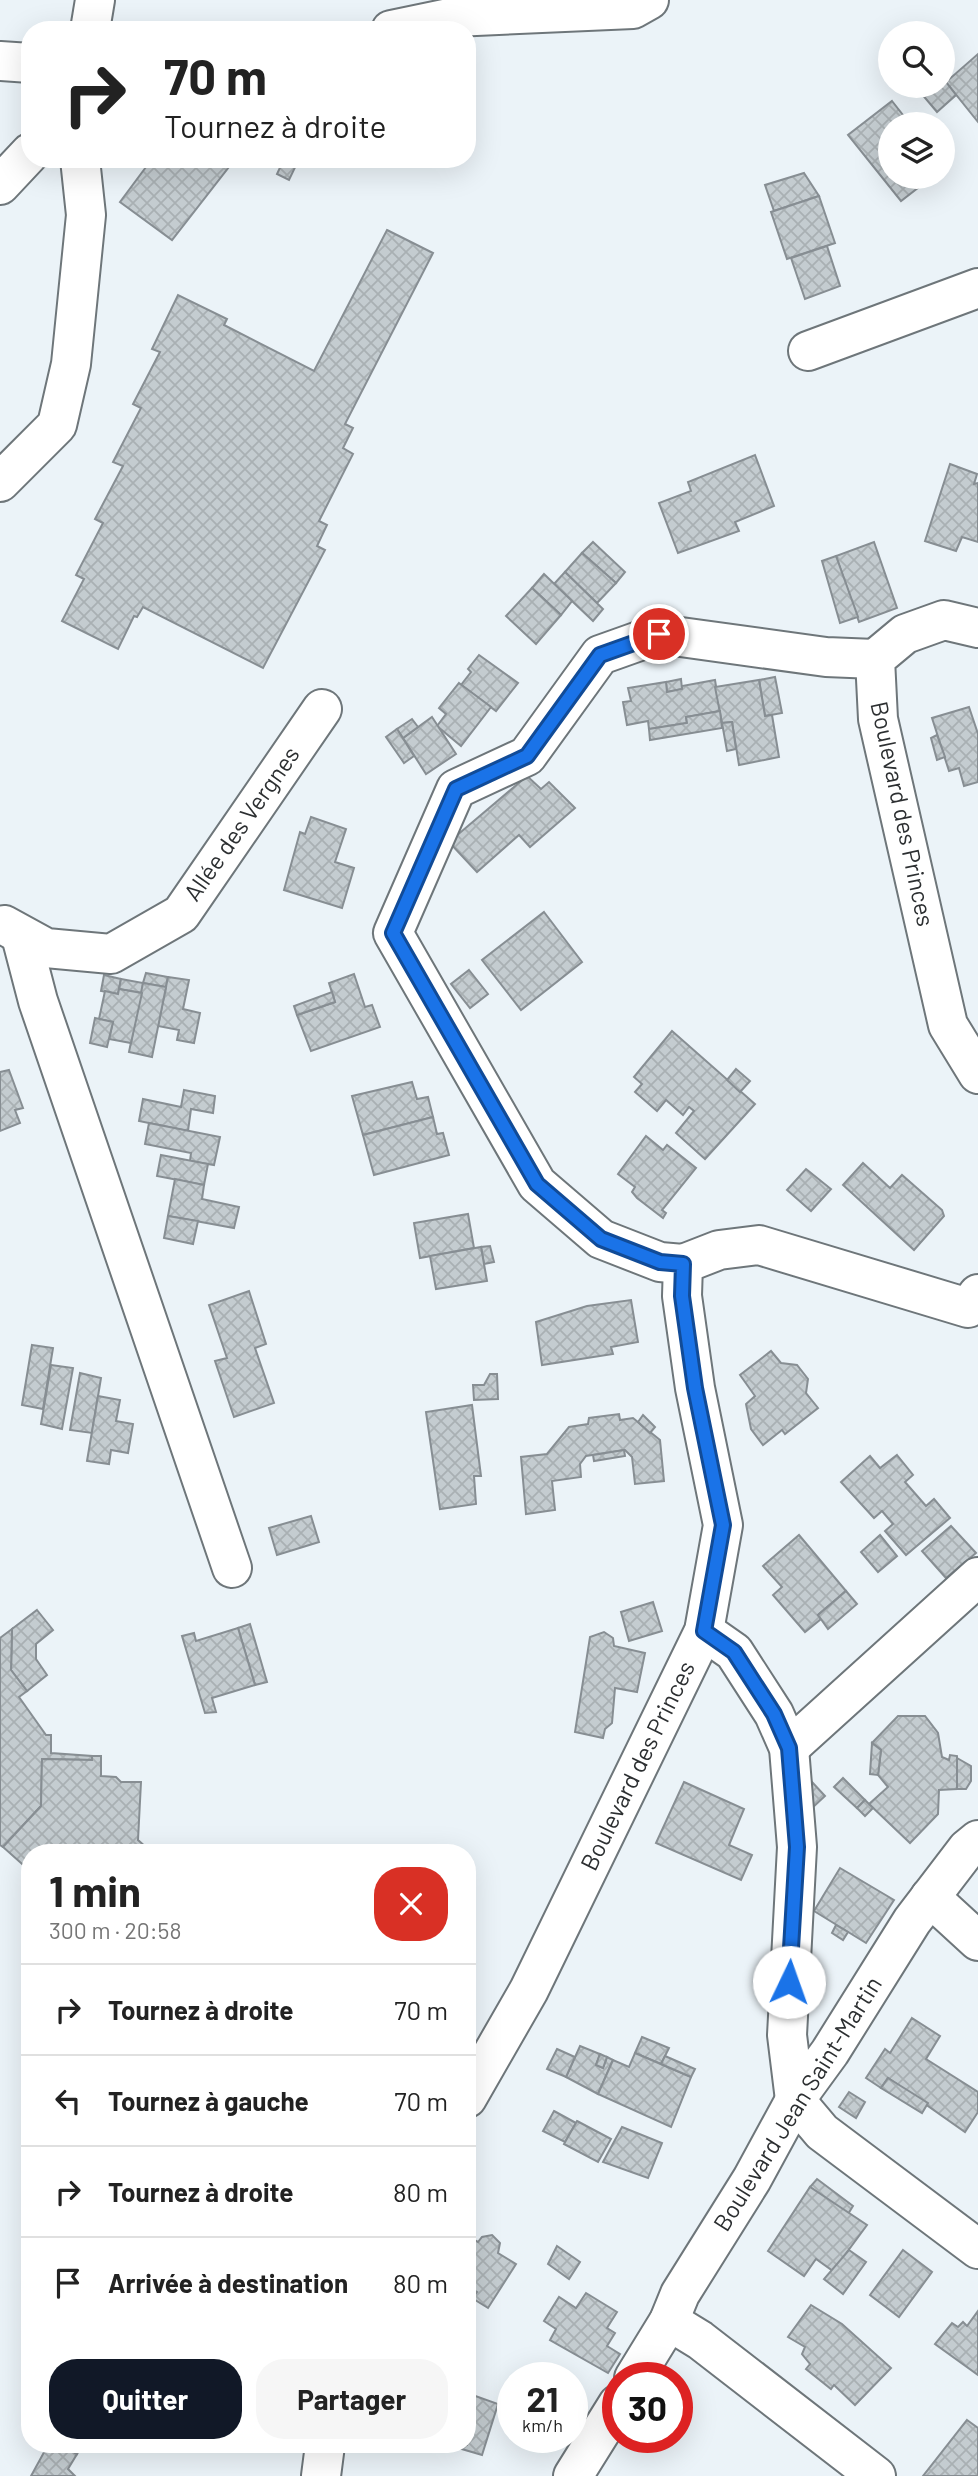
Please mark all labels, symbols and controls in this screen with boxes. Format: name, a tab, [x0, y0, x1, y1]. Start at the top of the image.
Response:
map controls	[878, 21, 955, 189]
button: search	[878, 21, 955, 98]
text: 70 m	[164, 46, 267, 105]
icon: right	[49, 49, 140, 140]
text: Tournez à droite	[164, 106, 386, 144]
button: layers	[878, 112, 955, 189]
pin	[629, 604, 689, 664]
icon: arrive	[640, 615, 678, 653]
street label: Boulevard des Princes	[865, 699, 941, 929]
street label: Allée des Vergnes	[177, 740, 305, 906]
street label: Boulevard des Princes	[573, 1656, 700, 1875]
text: 1 min	[49, 1865, 141, 1915]
button: close	[374, 1867, 448, 1941]
text: 300 m · 20:58	[49, 1916, 181, 1944]
position arrow	[752, 1945, 826, 2019]
street label: Boulevard Jean Saint-Martin	[706, 1971, 887, 2236]
icon: right	[49, 1991, 87, 2029]
text: Tournez à droite	[108, 1994, 293, 2025]
text: 70 m	[394, 1994, 448, 2025]
icon: left	[49, 2082, 87, 2120]
text: Tournez à gauche	[108, 2085, 309, 2116]
text: 70 m	[394, 2085, 448, 2116]
icon: right	[49, 2173, 87, 2211]
text: Tournez à droite	[108, 2176, 293, 2207]
text: 80 m	[393, 2176, 448, 2207]
icon: arrive	[49, 2264, 87, 2302]
text: Arrivée à destination	[108, 2267, 348, 2298]
text: 80 m	[393, 2267, 448, 2298]
button: Quitter	[49, 2359, 242, 2439]
button: Partager	[256, 2359, 448, 2439]
speed limit sign: 30	[602, 2362, 693, 2453]
text: 21	[527, 2377, 558, 2419]
text: km/h	[522, 2414, 563, 2436]

